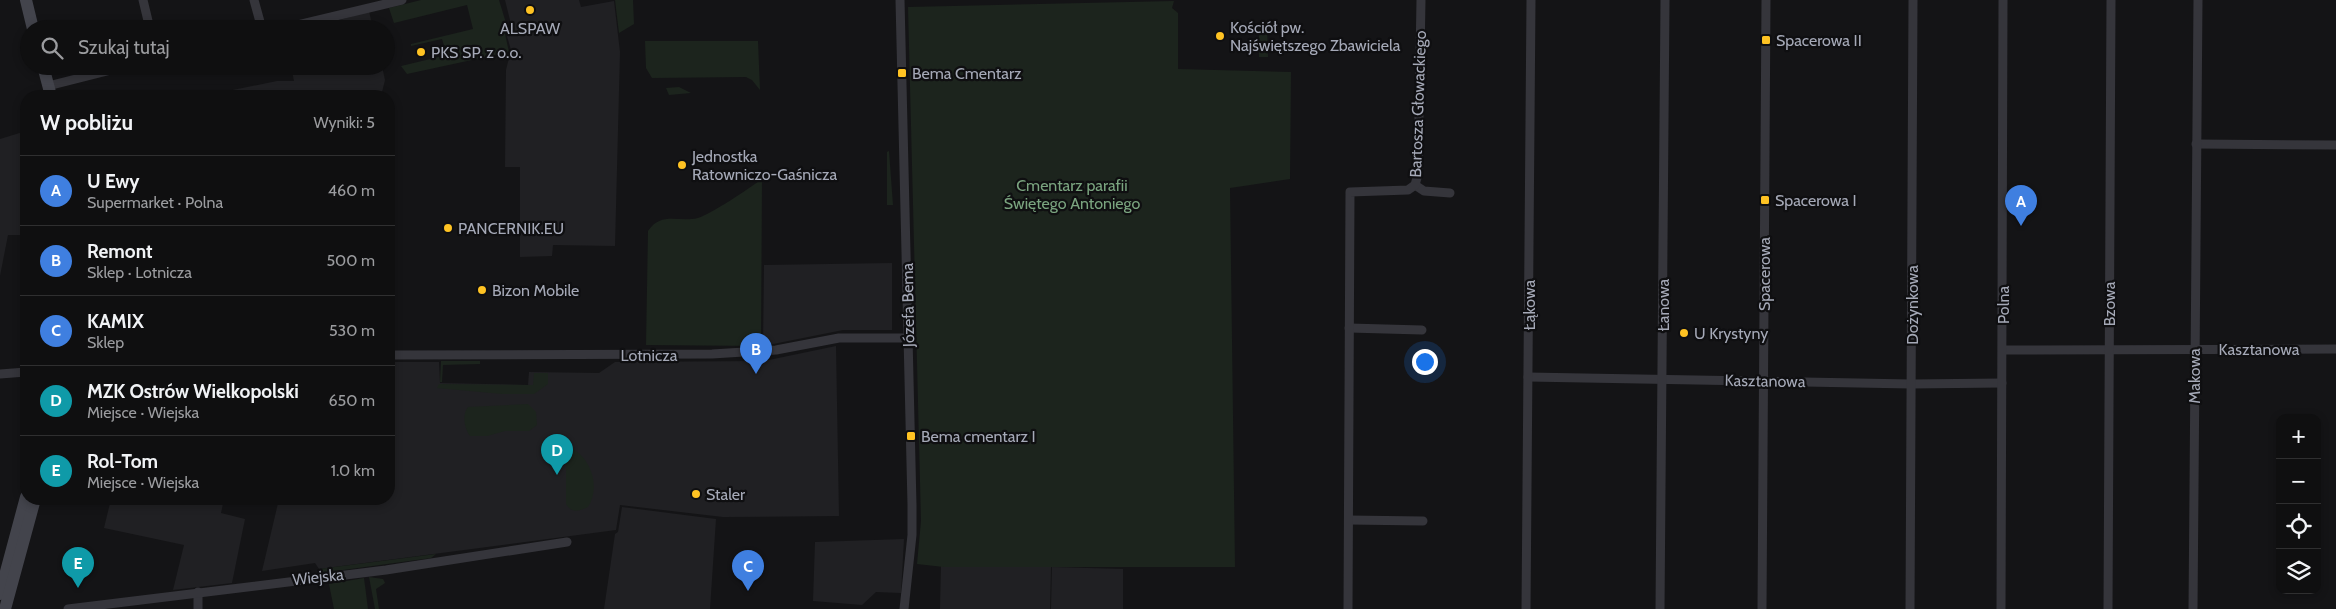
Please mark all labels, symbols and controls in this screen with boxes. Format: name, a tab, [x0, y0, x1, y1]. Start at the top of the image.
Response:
marker: ALSPAW	[524, 4, 536, 16]
place label: Kościół pw. Najświętszego Zbawiciela	[1230, 18, 1401, 55]
place label: ALSPAW	[500, 19, 561, 38]
search box	[20, 20, 395, 75]
marker: Kościół pw. Najświętszego Zbawiciela	[1214, 30, 1226, 42]
street label: Bartosza Głowackiego	[1406, 30, 1430, 178]
place label: Spacerowa II	[1776, 31, 1862, 50]
icon: search	[38, 34, 66, 62]
marker: Spacerowa II	[1760, 34, 1772, 46]
text: Szukaj tutaj	[78, 36, 170, 59]
place label: PKS SP. z o.o.	[431, 43, 522, 62]
marker: PKS SP. z o.o.	[415, 46, 427, 58]
place label: Bema Cmentarz	[912, 64, 1022, 83]
marker: Bema Cmentarz	[896, 67, 908, 79]
text: W pobliżu	[40, 110, 133, 135]
text: Wyniki: 5	[313, 113, 375, 132]
place label: Jednostka Ratowniczo-Gaśnicza	[691, 147, 837, 184]
marker: Jednostka Ratowniczo-Gaśnicza	[676, 159, 688, 171]
text: U Ewy	[87, 170, 139, 193]
park label: Cmentarz parafii Świętego Antoniego	[1004, 176, 1140, 213]
text: A	[51, 181, 61, 200]
text: 460 m	[328, 181, 375, 200]
pin: A	[2005, 185, 2037, 226]
place label: Spacerowa I	[1775, 191, 1857, 210]
text: Supermarket · Polna	[87, 193, 223, 212]
marker: Spacerowa I	[1759, 194, 1771, 206]
place label: PANCERNIK.EU	[458, 219, 564, 238]
marker: PANCERNIK.EU	[442, 222, 454, 234]
street label: Spacerowa	[1755, 237, 1774, 311]
text: Remont	[87, 240, 153, 263]
text: B	[51, 251, 61, 270]
text: 500 m	[326, 251, 375, 270]
text: Sklep · Lotnicza	[87, 263, 192, 282]
street label: Józefa Bema	[898, 263, 918, 348]
street label: Dożynkowa	[1903, 265, 1922, 345]
street label: Łanowa	[1654, 278, 1673, 331]
street label: Łąkowa	[1520, 279, 1539, 330]
place label: Bizon Mobile	[492, 281, 579, 300]
street label: Bzowa	[2100, 281, 2119, 326]
marker: Bizon Mobile	[476, 284, 488, 296]
street label: Polna	[1994, 286, 2013, 324]
text: KAMIX	[87, 310, 144, 333]
text: C	[51, 321, 61, 340]
text: 530 m	[329, 321, 375, 340]
place label: U Krystyny	[1694, 324, 1768, 343]
marker: U Krystyny	[1678, 327, 1690, 339]
text: Sklep	[87, 333, 124, 352]
pin: B	[740, 333, 772, 374]
street label: Kasztanowa	[2219, 340, 2300, 359]
street label: Lotnicza	[621, 346, 678, 365]
street label: Makowa	[2185, 348, 2204, 404]
your location	[1412, 349, 1438, 375]
street label: Kasztanowa	[1724, 371, 1806, 391]
text: MZK Ostrów Wielkopolski	[87, 380, 299, 403]
text: D	[50, 391, 62, 410]
text: 650 m	[328, 391, 375, 410]
text: Miejsce · Wiejska	[87, 403, 199, 422]
map controls	[2276, 414, 2321, 594]
button: +	[2276, 414, 2321, 459]
place label: Bema cmentarz I	[921, 427, 1036, 446]
marker: Bema cmentarz I	[905, 430, 917, 442]
pin: D	[541, 434, 573, 475]
text: Rol-Tom	[87, 450, 158, 473]
button: −	[2276, 459, 2321, 504]
text: E	[51, 461, 61, 480]
text: 1.0 km	[331, 461, 375, 480]
text: Miejsce · Wiejska	[87, 473, 199, 492]
place label: Staler	[706, 485, 746, 504]
marker: Staler	[690, 488, 702, 500]
button: locate	[2276, 504, 2321, 549]
pin: E	[62, 547, 94, 588]
button: layers	[2276, 549, 2321, 594]
pin: C	[732, 550, 764, 591]
street label: Wiejska	[291, 565, 345, 589]

